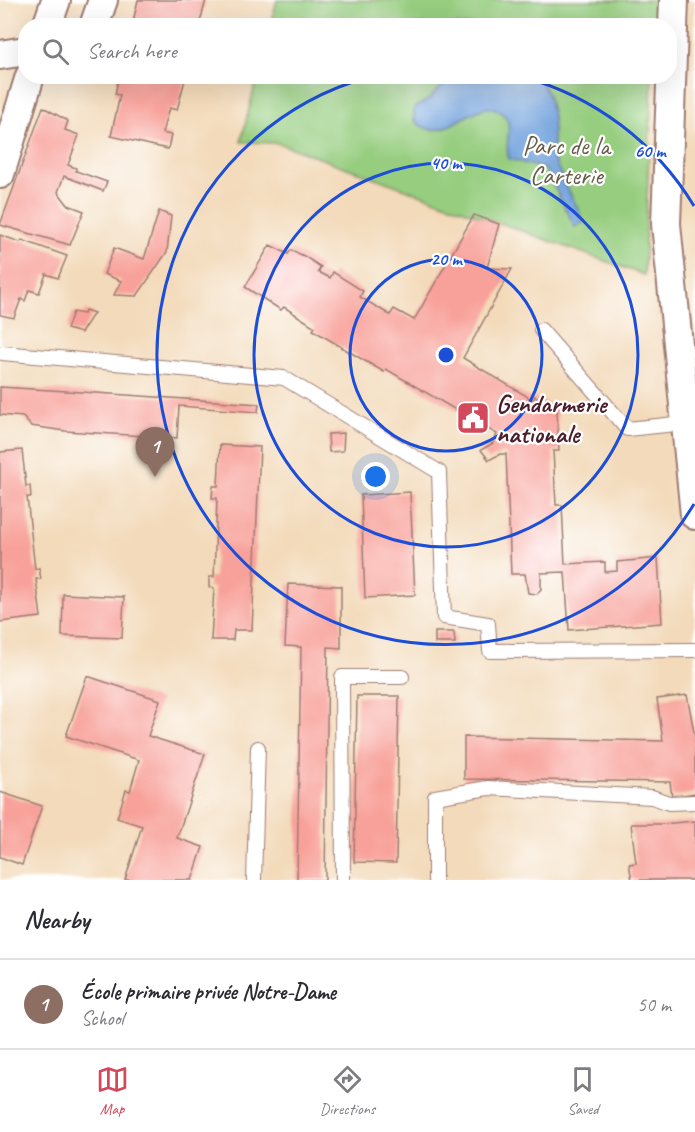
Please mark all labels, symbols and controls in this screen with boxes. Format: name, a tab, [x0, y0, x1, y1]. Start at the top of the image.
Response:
search box	[18, 18, 677, 84]
icon: search	[39, 35, 72, 68]
text: Search here	[87, 37, 177, 65]
park label: Parc de la Carterie	[522, 129, 612, 192]
text: 60 m	[634, 140, 667, 162]
text: 40 m	[431, 152, 463, 174]
text: 20 m	[431, 248, 463, 270]
centre of rings	[436, 345, 456, 365]
place label: Gendarmerie nationale	[496, 387, 609, 450]
public building icon: Gendarmerie nationale	[455, 400, 491, 436]
pin: 1	[136, 428, 174, 477]
your location	[361, 462, 390, 491]
text: Nearby	[24, 903, 89, 936]
text: École primaire privée Notre-Dame	[81, 978, 336, 1006]
text: 1	[39, 992, 48, 1017]
text: 50 m	[637, 992, 671, 1017]
text: School	[81, 1006, 124, 1031]
tab: Map	[96, 1063, 129, 1119]
tab: Directions	[320, 1063, 375, 1119]
tab: Saved	[566, 1063, 599, 1119]

